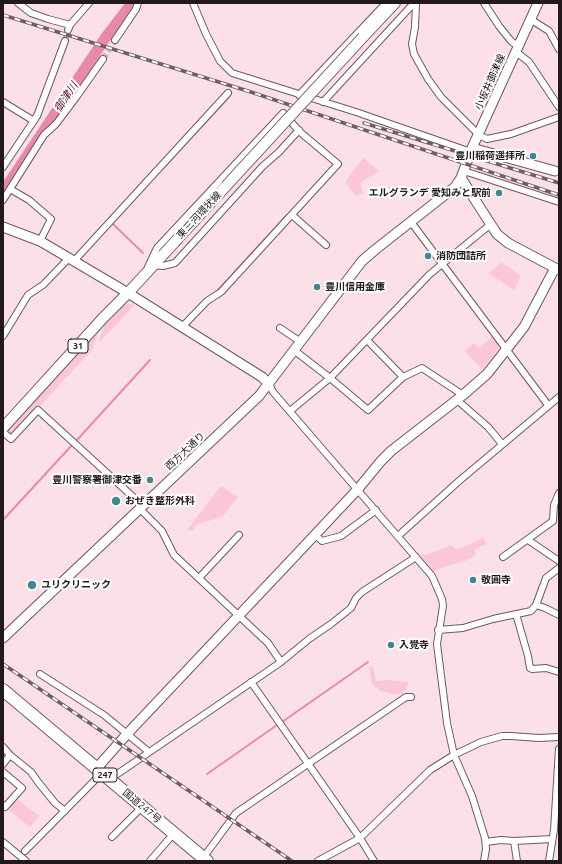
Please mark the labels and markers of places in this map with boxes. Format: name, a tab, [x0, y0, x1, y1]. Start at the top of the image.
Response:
place label: 豊川稲荷遥拝所	[455, 150, 525, 162]
marker: 豊川稲荷遥拝所	[528, 151, 538, 161]
place label: エルグランデ 愛知みと駅前	[369, 187, 491, 199]
marker: エルグランデ 愛知みと駅前	[494, 188, 504, 198]
place label: 消防団詰所	[436, 250, 486, 262]
marker: 消防団詰所	[423, 251, 433, 261]
place label: 豊川信用金庫	[325, 281, 385, 293]
marker: 豊川信用金庫	[312, 282, 322, 292]
place label: 豊川警察署御津交番	[52, 474, 142, 486]
marker: 豊川警察署御津交番	[145, 475, 155, 485]
marker: おぜき整形外科	[110, 495, 122, 507]
place label: おぜき整形外科	[125, 495, 195, 507]
place label: 敬圓寺	[481, 574, 511, 586]
marker: 敬圓寺	[468, 575, 478, 585]
marker: ユリクリニック	[26, 579, 38, 591]
place label: ユリクリニック	[41, 579, 111, 591]
place label: 入覺寺	[399, 639, 429, 651]
marker: 入覺寺	[386, 640, 396, 650]

